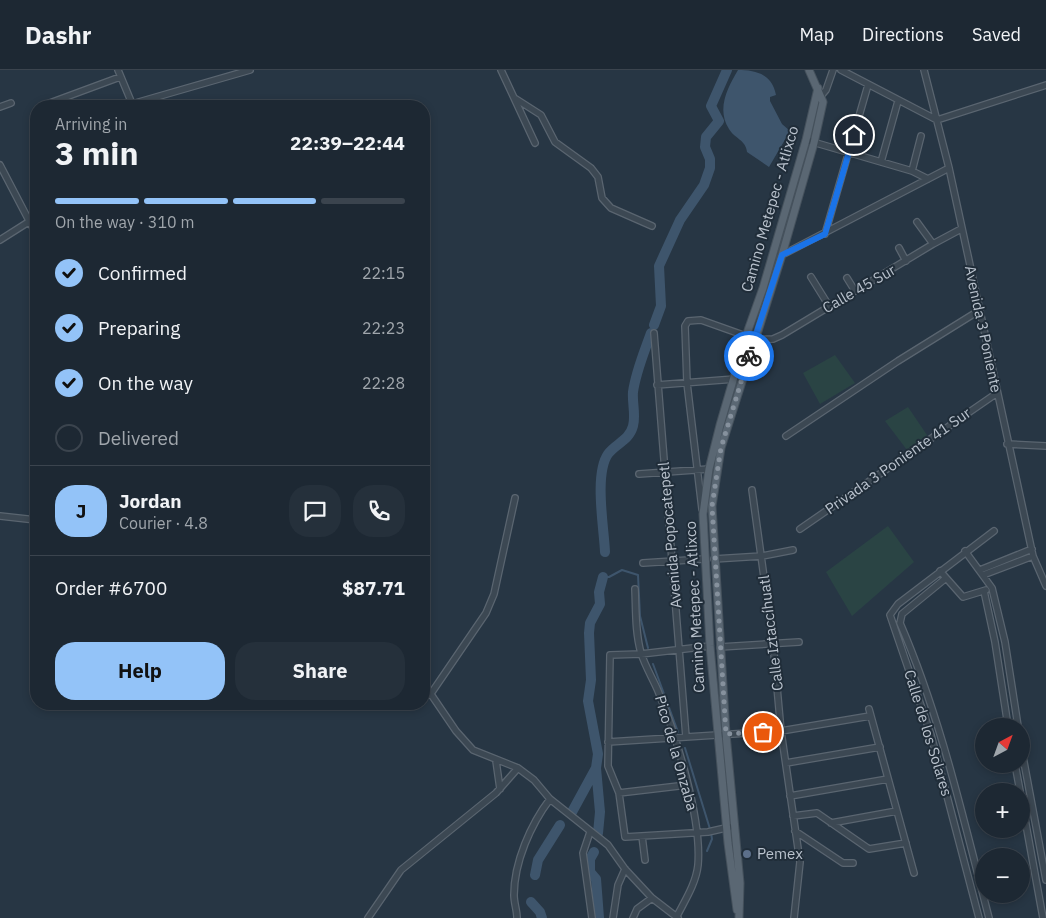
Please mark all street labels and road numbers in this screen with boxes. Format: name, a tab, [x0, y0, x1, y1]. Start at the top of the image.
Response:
street label: Camino Metepec - Atlixco	[737, 124, 802, 294]
street label: Calle 45 Sur	[819, 260, 899, 317]
street label: Avenida 3 Poniente	[961, 264, 1006, 394]
street label: Privada 3 Poniente 41 Sur	[821, 403, 975, 518]
street label: Avenida Popocatepetl	[654, 461, 685, 609]
street label: Camino Metepec - Atlixco	[681, 521, 708, 693]
street label: Calle Iztaccíhuatl	[754, 574, 787, 692]
street label: Calle de los Solares	[900, 667, 957, 798]
street label: Pico de la Onzaba	[651, 693, 702, 813]

